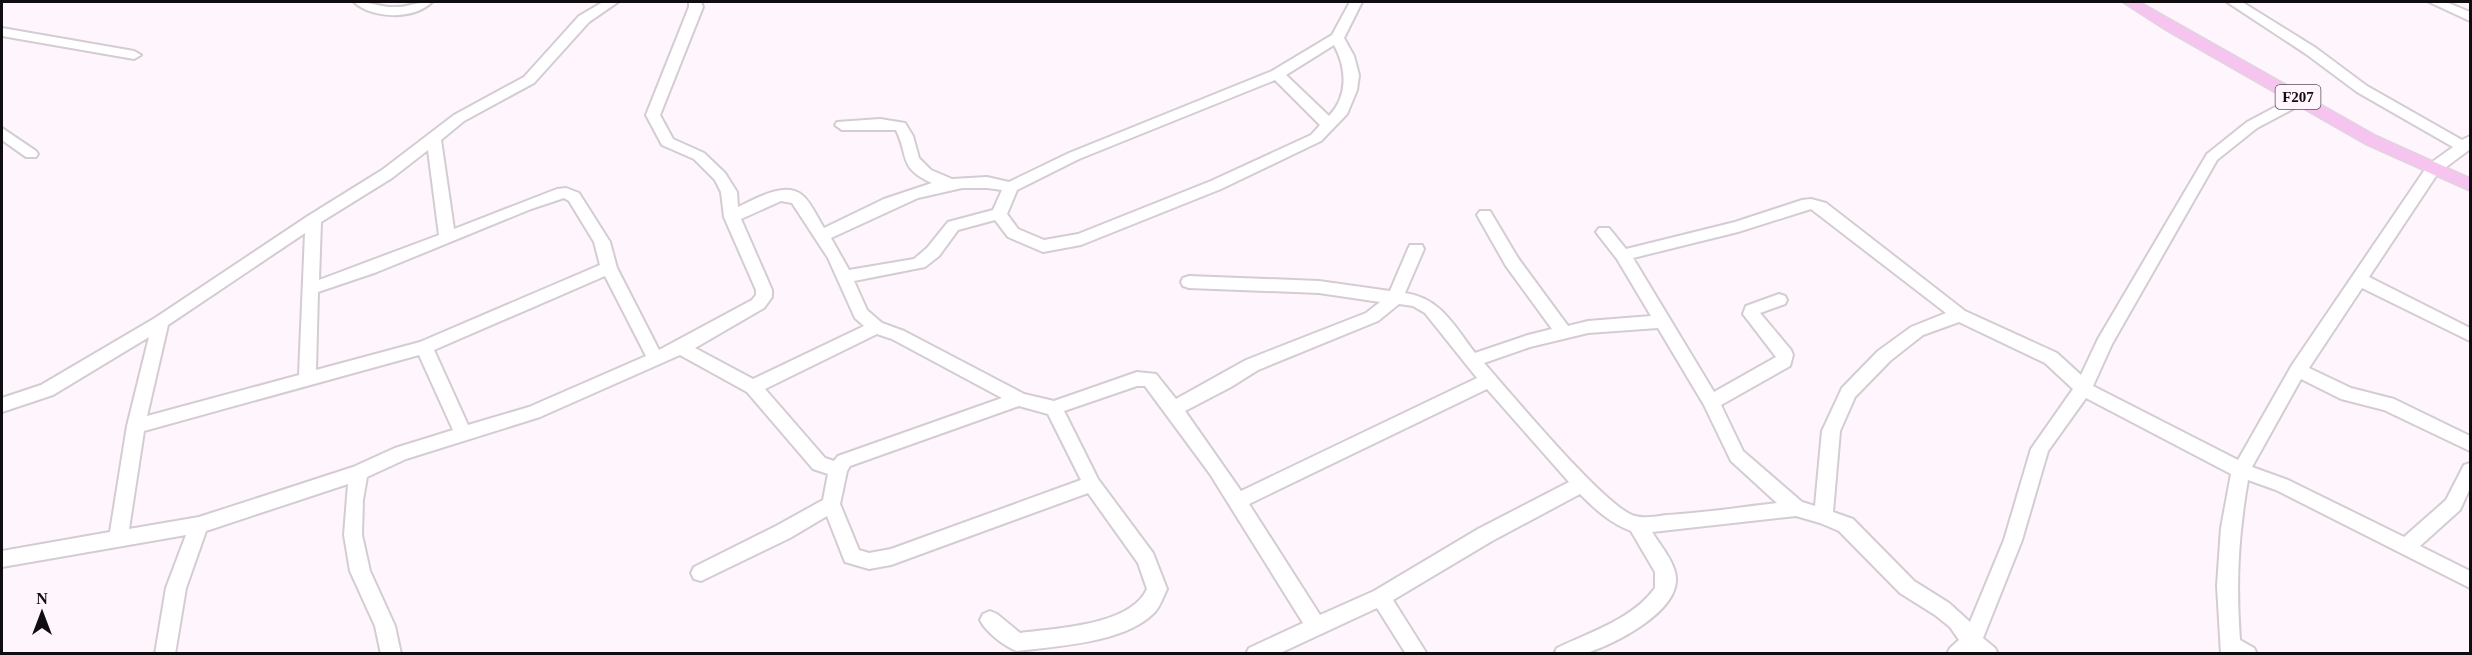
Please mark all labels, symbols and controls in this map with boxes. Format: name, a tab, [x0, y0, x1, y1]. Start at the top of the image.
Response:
road number: F207	[2276, 85, 2320, 109]
north arrow	[12, 583, 72, 643]
text: N	[36, 590, 48, 607]

